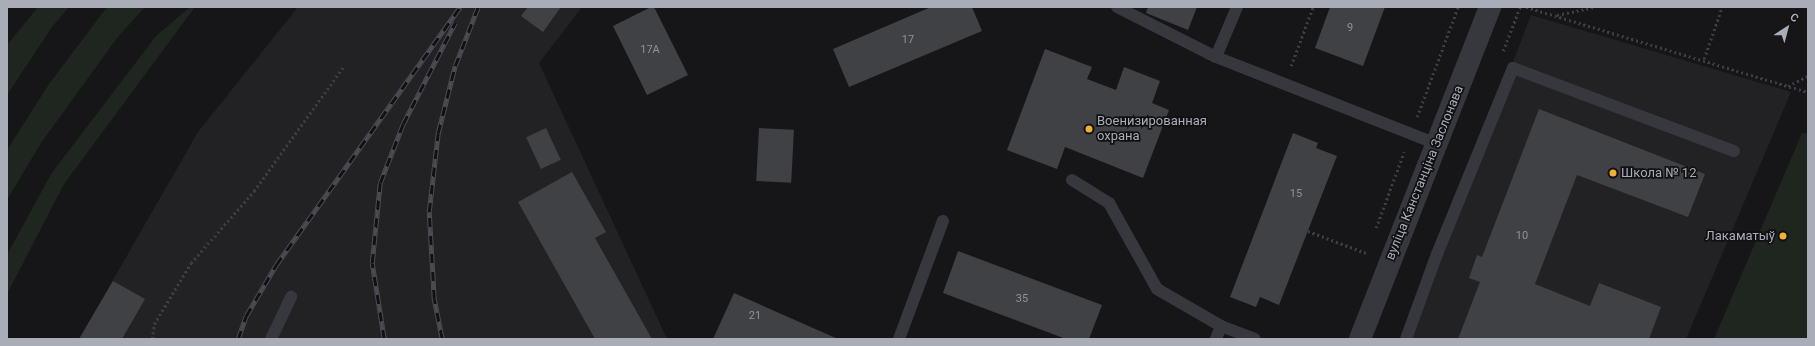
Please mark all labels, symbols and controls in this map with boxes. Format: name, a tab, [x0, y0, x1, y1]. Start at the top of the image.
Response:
north arrow	[1767, 8, 1807, 48]
text: С	[1788, 11, 1801, 25]
house number: 9	[1347, 21, 1353, 35]
house number: 17	[902, 33, 914, 47]
house number: 17А	[640, 43, 660, 57]
street label: вуліца Канстанціна Заслонава	[1383, 84, 1467, 262]
place label: Военизированная охрана	[1097, 114, 1207, 145]
marker: Военизированная охрана	[1084, 124, 1094, 134]
place label: Школа № 12	[1621, 165, 1696, 181]
marker: Школа № 12	[1608, 168, 1618, 178]
house number: 15	[1290, 187, 1302, 201]
place label: Лакаматыў	[1706, 228, 1775, 244]
house number: 10	[1516, 229, 1528, 243]
marker: Лакаматыў	[1778, 231, 1788, 241]
house number: 35	[1016, 292, 1028, 306]
house number: 21	[749, 309, 761, 323]

